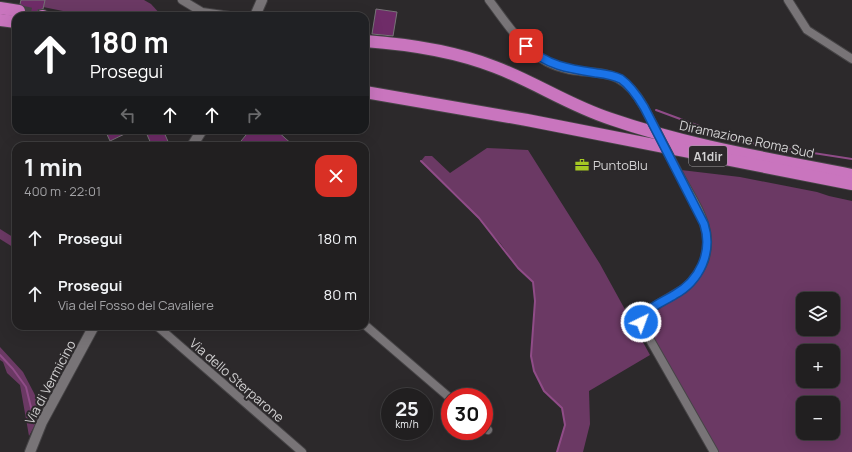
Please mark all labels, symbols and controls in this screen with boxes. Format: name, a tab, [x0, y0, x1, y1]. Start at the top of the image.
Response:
text: 180 m	[90, 23, 169, 61]
icon: ahead	[24, 28, 76, 80]
pin	[509, 29, 543, 63]
icon: arrive	[515, 35, 537, 57]
text: Prosegui	[90, 59, 163, 83]
icon: left	[117, 104, 139, 126]
icon: ahead	[159, 104, 181, 126]
icon: ahead	[201, 104, 223, 126]
icon: right	[243, 104, 265, 126]
street label: Diramazione Roma Sud	[678, 116, 816, 162]
road number: A1dir	[689, 146, 727, 166]
text: 1 min	[24, 150, 83, 183]
button: close	[315, 155, 357, 197]
place label: PuntoBlu	[593, 156, 648, 174]
office icon: PuntoBlu	[574, 157, 590, 173]
text: 400 m · 22:01	[24, 182, 101, 200]
icon: ahead	[24, 227, 46, 249]
text: Prosegui	[58, 228, 122, 249]
text: 180 m	[318, 228, 357, 249]
text: Prosegui	[58, 275, 122, 296]
icon: ahead	[24, 283, 46, 305]
text: 80 m	[323, 284, 357, 305]
map controls	[796, 292, 840, 440]
button: layers	[796, 292, 840, 336]
text: Via del Fosso del Cavaliere	[58, 296, 214, 314]
position arrow	[620, 301, 662, 343]
street label: Via dello Sterparone	[186, 334, 288, 426]
street label: Via di Vermicino	[20, 337, 80, 427]
button: +	[796, 344, 840, 388]
speed limit sign: 30	[441, 388, 493, 440]
text: 25	[395, 395, 419, 422]
button: −	[796, 396, 840, 440]
text: km/h	[395, 417, 419, 431]

